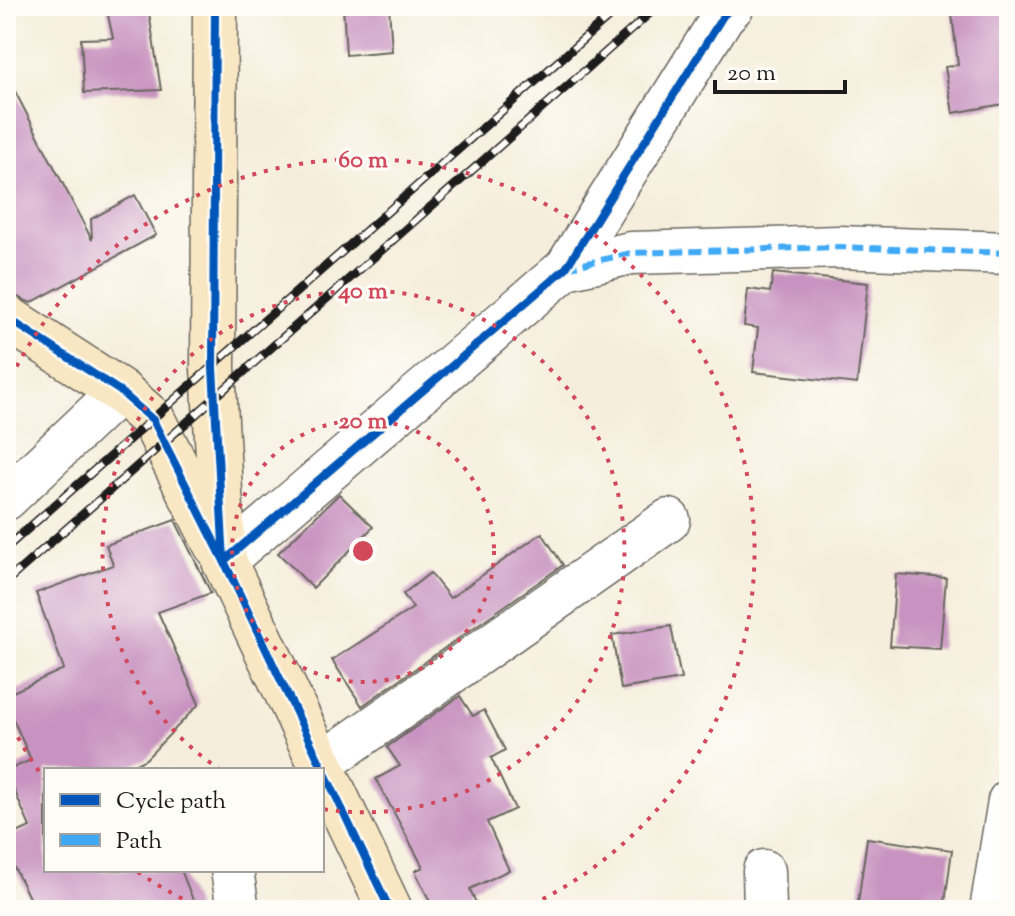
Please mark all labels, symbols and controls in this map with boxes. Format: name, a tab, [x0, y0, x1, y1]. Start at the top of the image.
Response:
scale bar	[715, 44, 845, 94]
text: 20 m	[727, 57, 776, 91]
text: 60 m	[338, 144, 388, 178]
text: 40 m	[337, 275, 388, 309]
text: 20 m	[339, 405, 388, 439]
centre of rings	[349, 537, 377, 565]
legend	[44, 768, 324, 872]
text: Cycle path	[116, 785, 226, 819]
text: Path	[116, 825, 162, 859]

